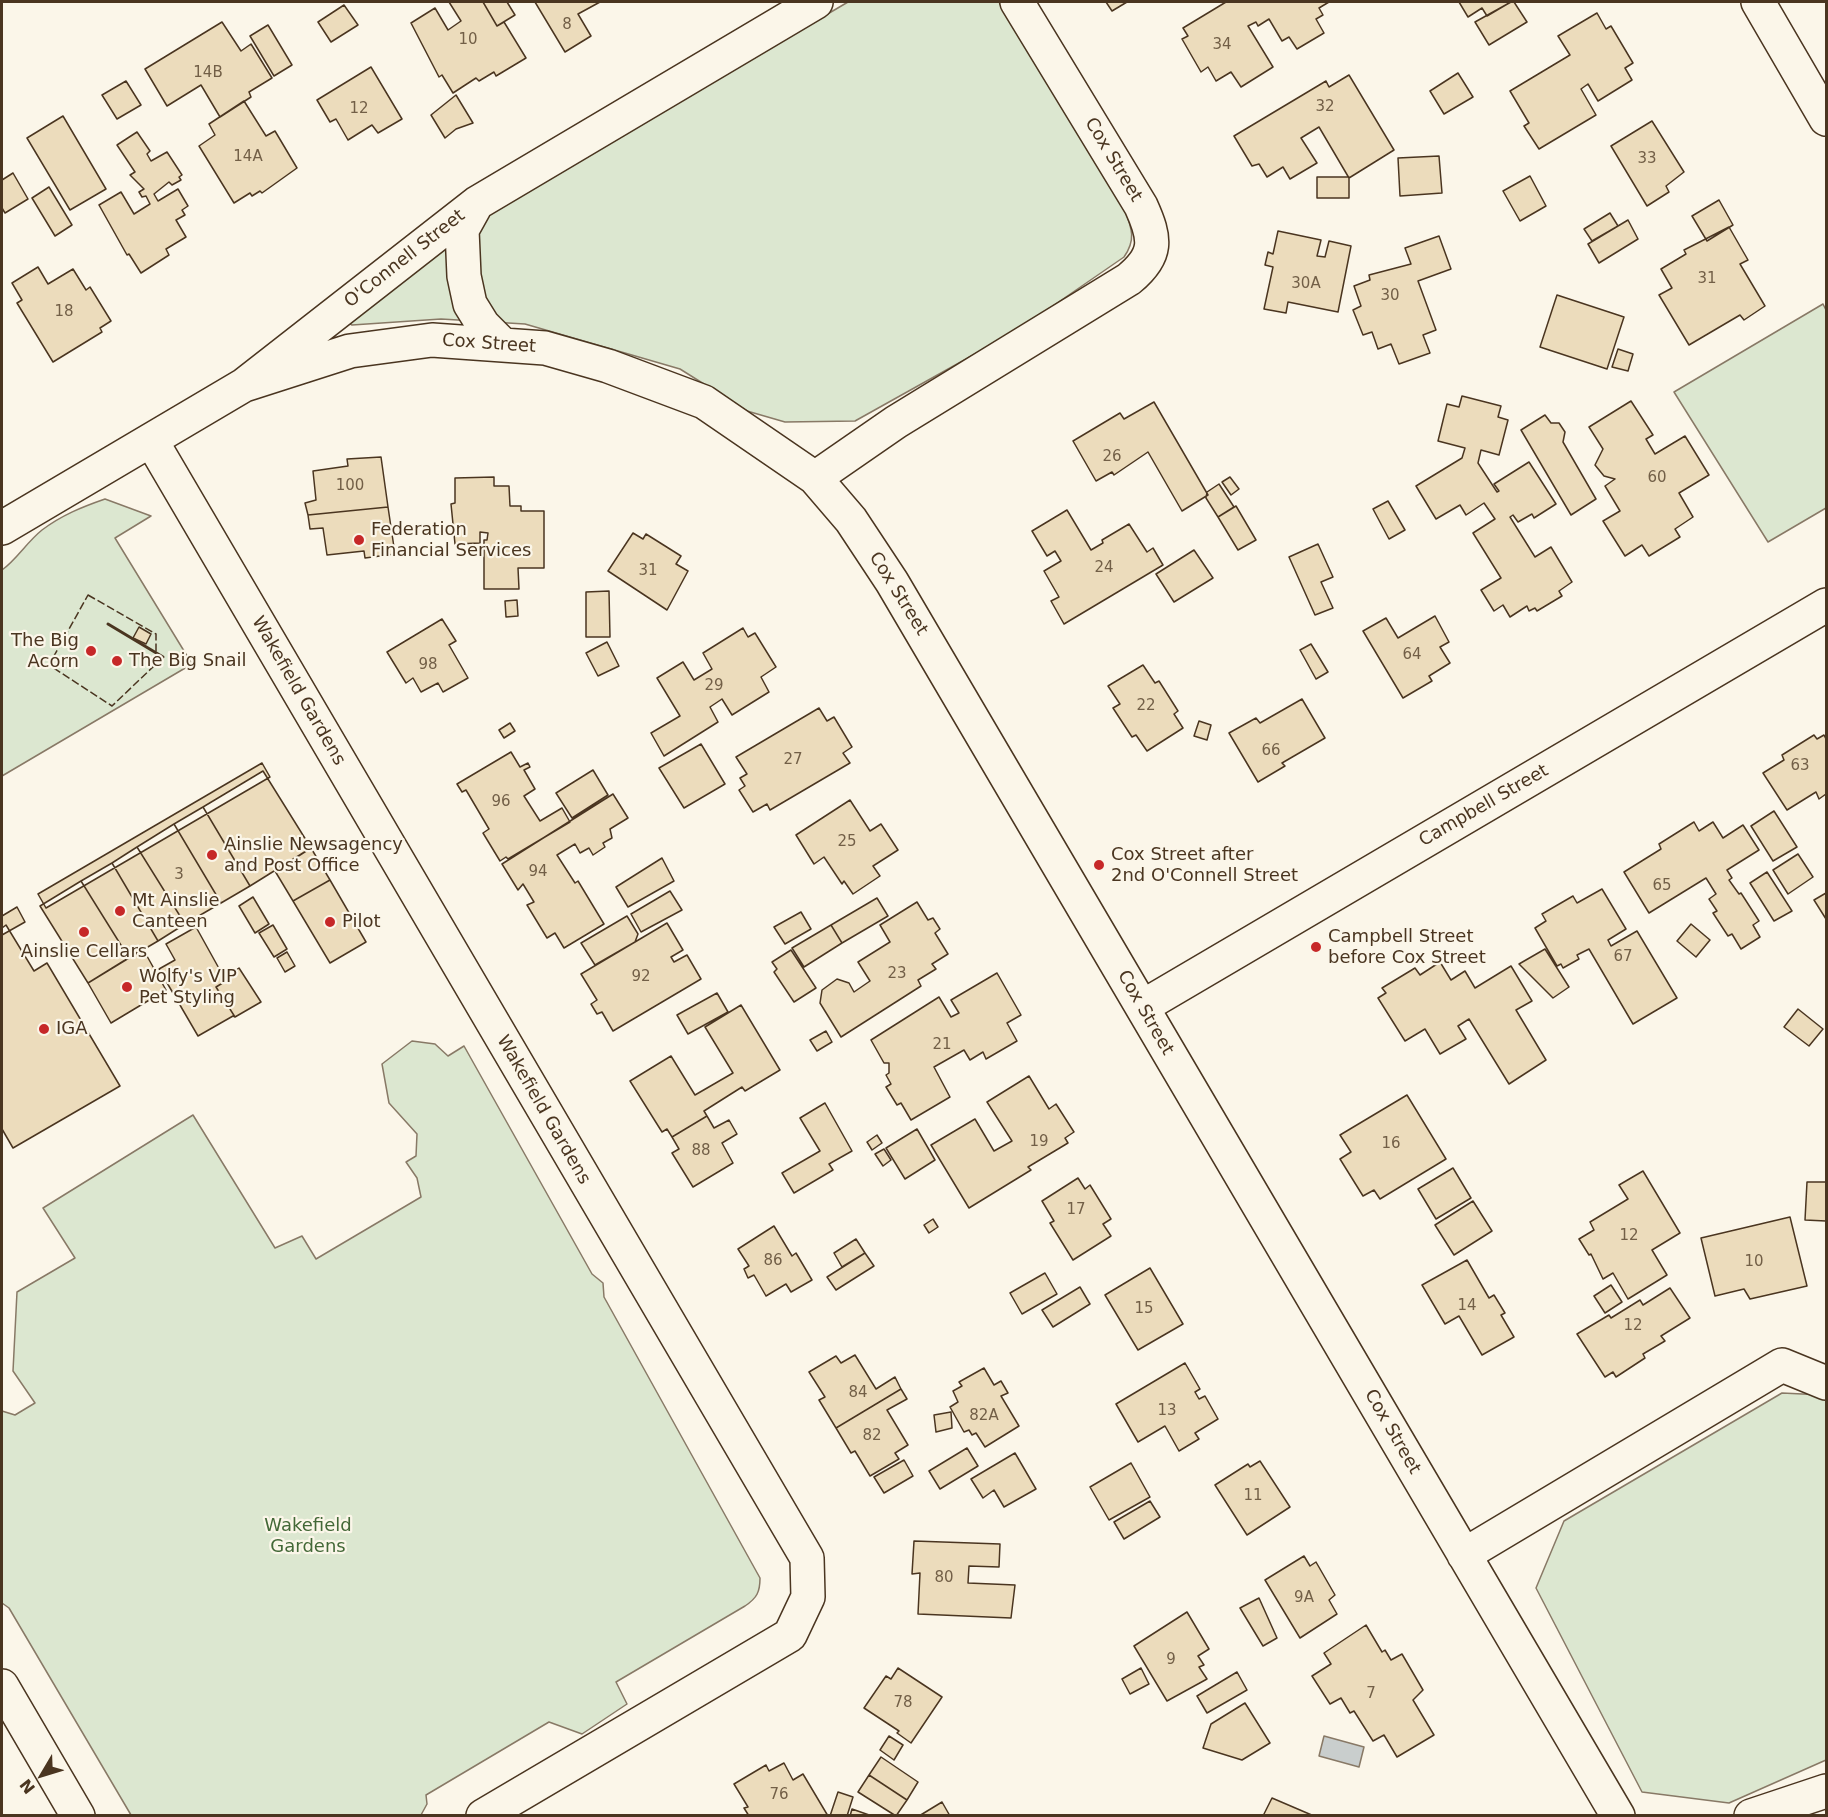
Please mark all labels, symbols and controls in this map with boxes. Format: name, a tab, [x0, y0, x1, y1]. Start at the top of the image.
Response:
house number: 8	[562, 16, 572, 34]
house number: 10	[458, 31, 478, 49]
house number: 34	[1212, 36, 1232, 54]
house number: 14B	[193, 64, 223, 82]
house number: 32	[1315, 98, 1335, 116]
house number: 12	[349, 100, 369, 118]
street label: Cox Street	[1080, 114, 1146, 206]
house number: 14A	[233, 148, 263, 166]
house number: 33	[1637, 150, 1657, 168]
street label: O'Connell Street	[340, 205, 470, 313]
house number: 31	[1697, 270, 1717, 288]
house number: 30A	[1291, 275, 1321, 293]
house number: 30	[1380, 287, 1400, 305]
house number: 18	[54, 303, 74, 321]
street label: Cox Street	[441, 330, 537, 358]
house number: 26	[1102, 448, 1122, 466]
house number: 60	[1647, 469, 1667, 487]
house number: 100	[336, 477, 364, 495]
place label: Federation Financial Services	[371, 519, 531, 562]
marker: Federation Financial Services	[352, 533, 366, 547]
street label: Cox Street	[864, 548, 932, 640]
house number: 24	[1094, 559, 1114, 577]
house number: 31	[638, 562, 658, 580]
street label: Wakefield Gardens	[247, 613, 349, 769]
place label: The Big Acorn	[11, 630, 79, 672]
marker: The Big Acorn	[84, 644, 98, 658]
house number: 64	[1402, 646, 1422, 664]
place label: The Big Snail	[129, 650, 247, 672]
marker: The Big Snail	[110, 654, 124, 668]
house number: 98	[418, 656, 438, 674]
house number: 29	[704, 677, 724, 695]
house number: 22	[1136, 697, 1156, 715]
house number: 66	[1261, 742, 1281, 760]
house number: 27	[783, 751, 803, 769]
house number: 63	[1790, 757, 1810, 775]
street label: Campbell Street	[1416, 760, 1552, 852]
house number: 96	[491, 793, 511, 811]
house number: 25	[837, 833, 857, 851]
place label: Ainslie Newsagency and Post Office	[224, 834, 403, 876]
place label: Cox Street after 2nd O'Connell Street	[1111, 844, 1298, 886]
marker: Ainslie Newsagency and Post Office	[205, 848, 219, 862]
marker: Cox Street after 2nd O'Connell Street	[1092, 858, 1106, 872]
house number: 94	[528, 863, 548, 881]
house number: 3	[174, 866, 184, 884]
house number: 65	[1652, 877, 1672, 895]
place label: Mt Ainslie Canteen	[132, 890, 219, 932]
marker: Mt Ainslie Canteen	[113, 904, 127, 918]
place label: Pilot	[342, 911, 381, 933]
marker: Pilot	[323, 915, 337, 929]
marker: Ainslie Cellars	[77, 925, 91, 939]
place label: Campbell Street before Cox Street	[1328, 926, 1486, 968]
marker: Campbell Street before Cox Street	[1309, 940, 1323, 954]
place label: Ainslie Cellars	[21, 941, 147, 963]
house number: 67	[1613, 948, 1633, 966]
house number: 23	[887, 965, 907, 983]
place label: Wolfy's VIP Pet Styling	[139, 966, 237, 1008]
street label: Cox Street	[1112, 967, 1178, 1059]
house number: 92	[631, 968, 651, 986]
marker: Wolfy's VIP Pet Styling	[120, 980, 134, 994]
place label: IGA	[56, 1018, 88, 1040]
marker: IGA	[37, 1022, 51, 1036]
street label: Wakefield Gardens	[492, 1032, 594, 1188]
house number: 21	[932, 1036, 952, 1054]
house number: 19	[1029, 1133, 1049, 1151]
house number: 16	[1381, 1135, 1401, 1153]
house number: 88	[691, 1142, 711, 1160]
house number: 17	[1066, 1201, 1086, 1219]
house number: 12	[1619, 1227, 1639, 1245]
house number: 86	[763, 1252, 783, 1270]
house number: 10	[1744, 1253, 1764, 1271]
house number: 14	[1457, 1297, 1477, 1315]
house number: 15	[1134, 1300, 1154, 1318]
house number: 12	[1623, 1317, 1643, 1335]
house number: 84	[848, 1384, 868, 1402]
street label: Cox Street	[1359, 1386, 1425, 1478]
house number: 13	[1157, 1402, 1177, 1420]
house number: 82A	[969, 1407, 999, 1425]
house number: 82	[862, 1427, 882, 1445]
house number: 11	[1243, 1487, 1263, 1505]
park label: Wakefield Gardens	[264, 1515, 352, 1558]
house number: 80	[934, 1569, 954, 1587]
house number: 9A	[1294, 1589, 1314, 1607]
house number: 9	[1166, 1651, 1176, 1669]
house number: 7	[1366, 1685, 1376, 1703]
house number: 78	[893, 1694, 913, 1712]
north arrow	[12, 1745, 72, 1805]
text: N	[16, 1775, 39, 1798]
house number: 76	[769, 1786, 789, 1804]

